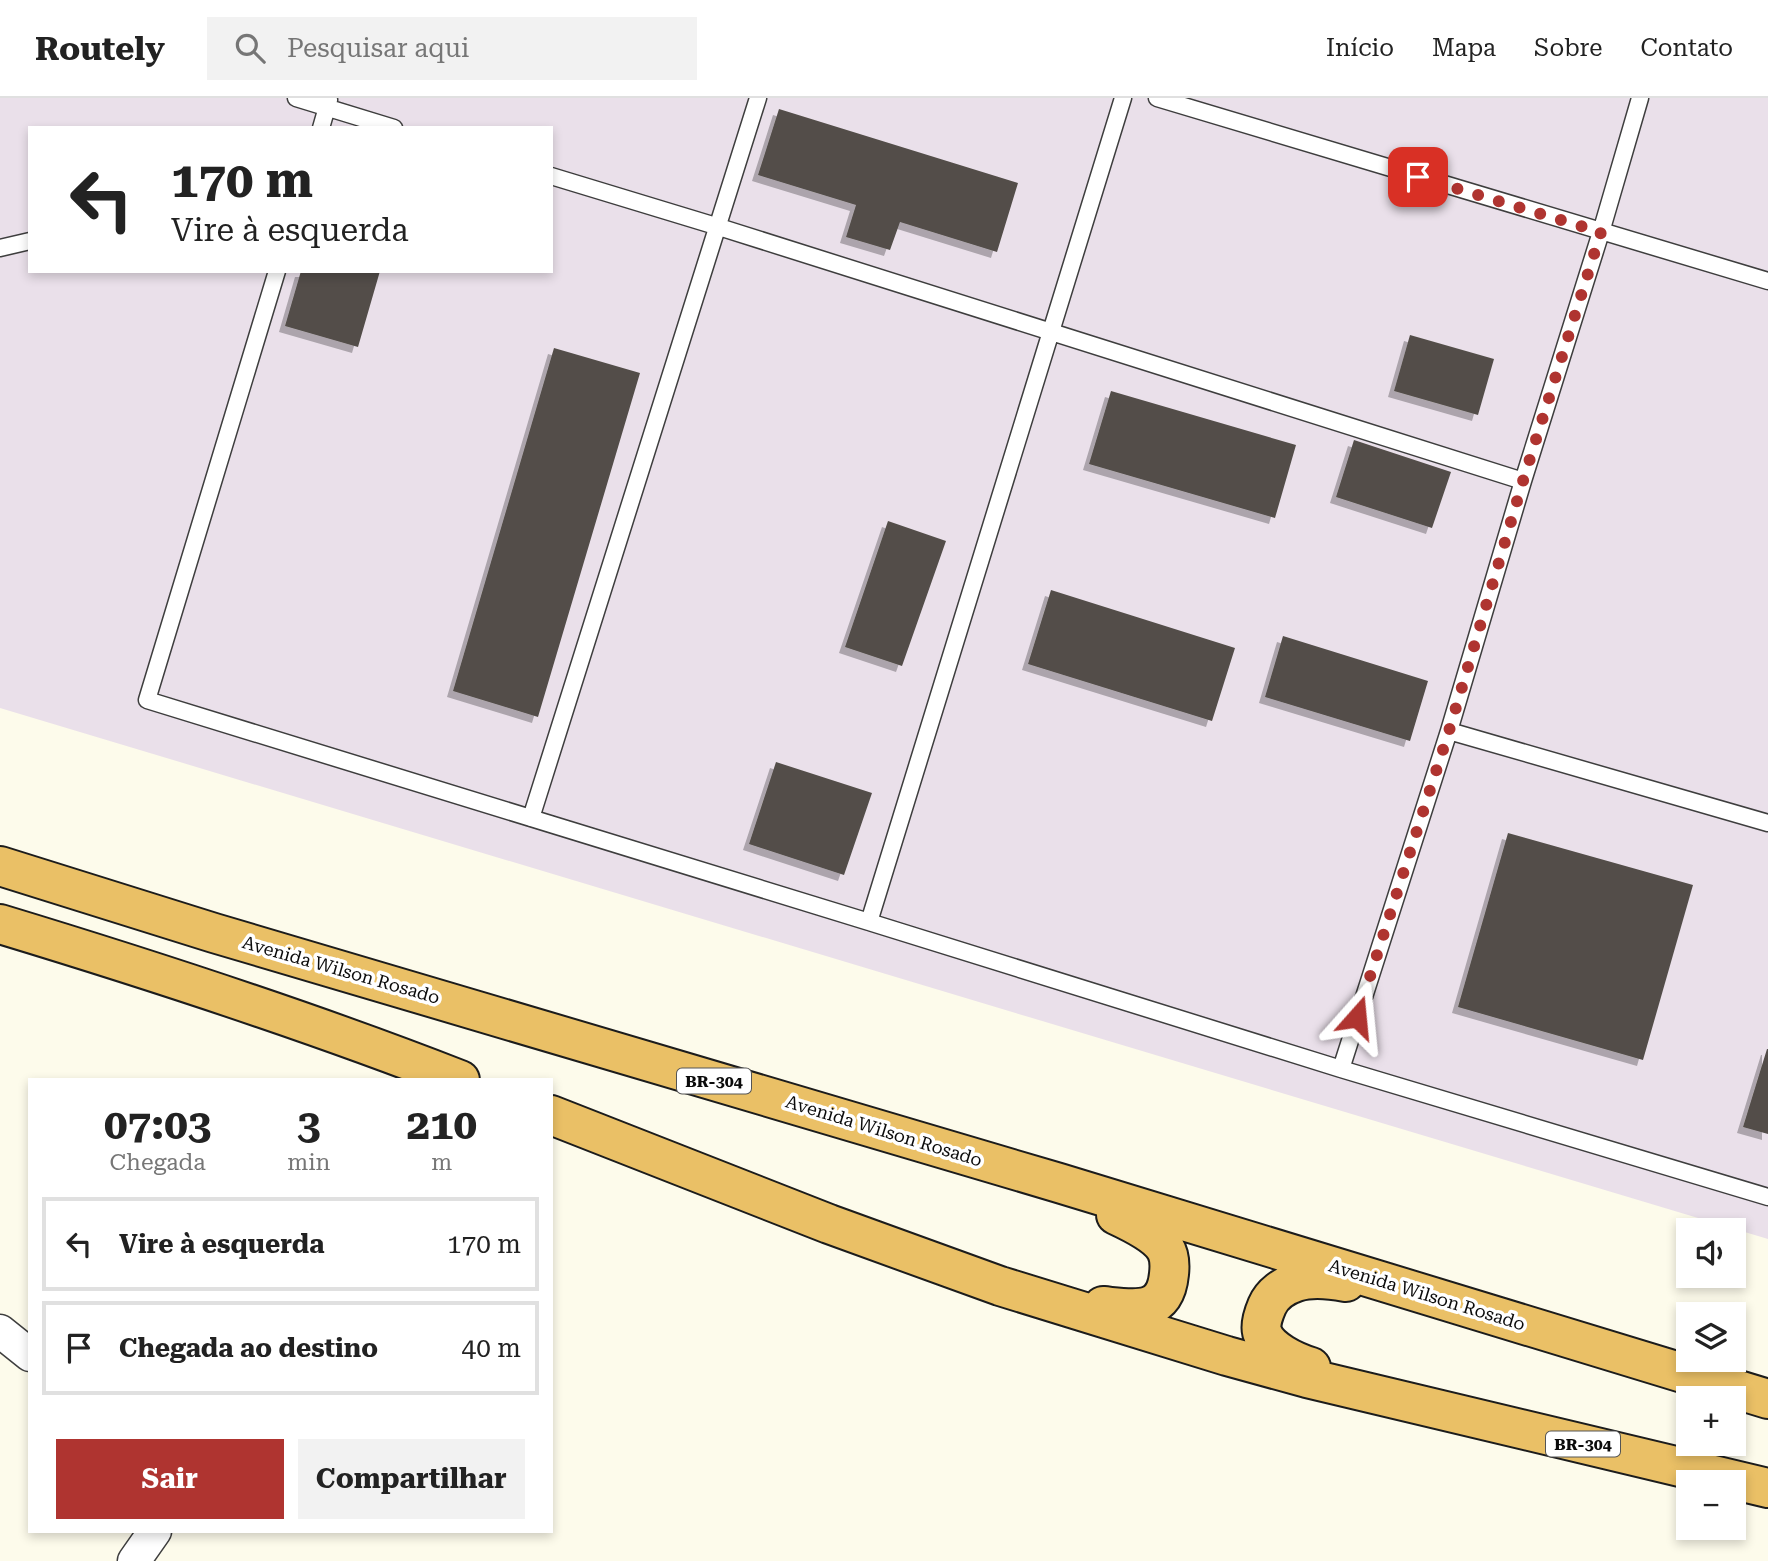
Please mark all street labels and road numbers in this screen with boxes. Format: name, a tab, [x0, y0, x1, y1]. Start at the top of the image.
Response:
street label: Avenida Wilson Rosado	[240, 931, 442, 1008]
road number: BR-304	[677, 1068, 751, 1093]
street label: Avenida Wilson Rosado	[783, 1091, 985, 1170]
street label: Avenida Wilson Rosado	[1326, 1255, 1528, 1334]
road number: BR-304	[1546, 1432, 1620, 1456]

